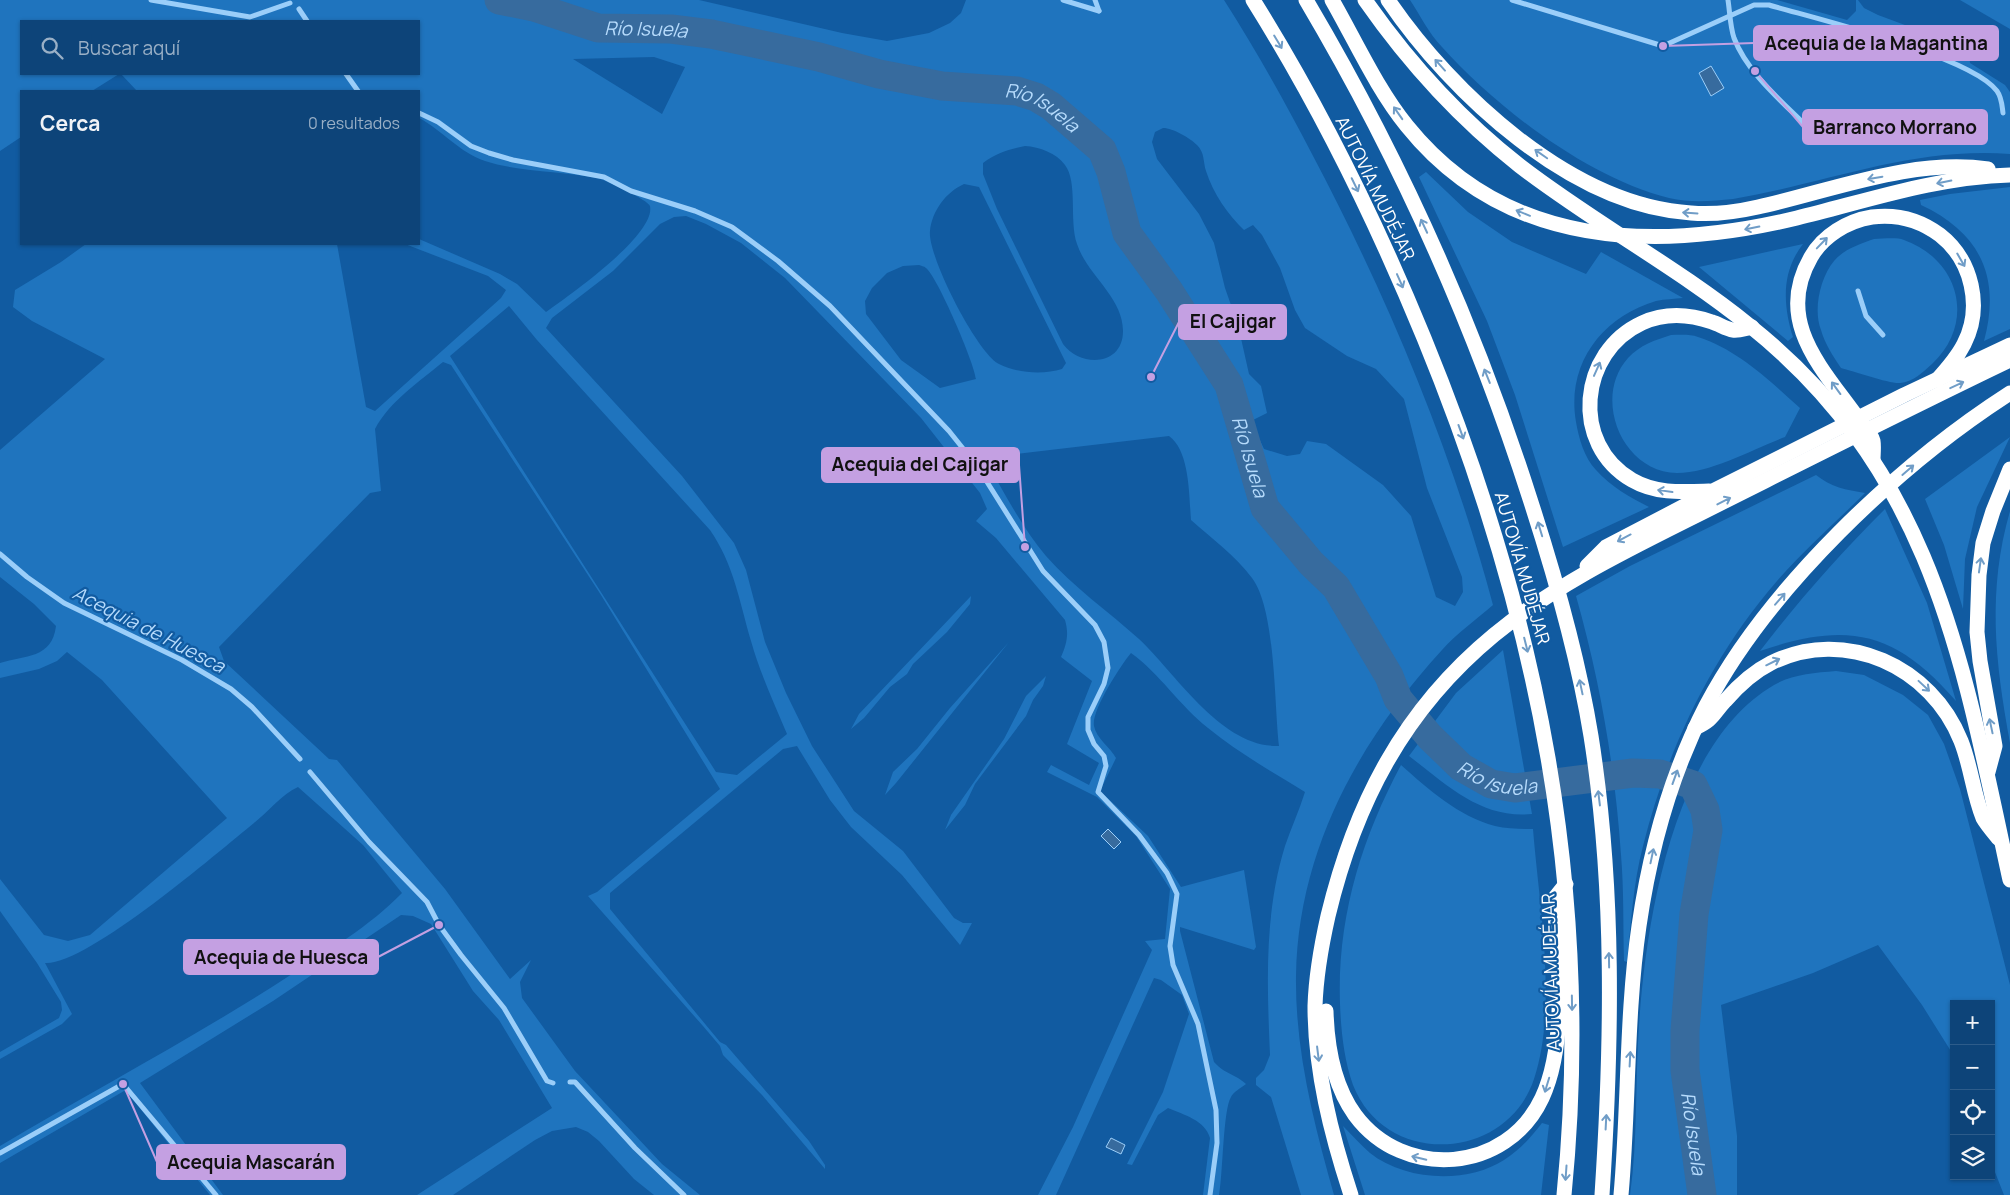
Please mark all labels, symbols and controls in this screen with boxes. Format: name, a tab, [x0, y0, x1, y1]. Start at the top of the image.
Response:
water label: Río Isuela	[604, 15, 691, 44]
search box	[20, 20, 420, 75]
callout: Acequia de la Magantina	[1754, 26, 1998, 60]
text: Acequia de la Magantina	[1764, 30, 1988, 56]
icon: search	[38, 34, 66, 62]
one-way arrow	[1274, 34, 1284, 48]
text: Buscar aquí	[78, 35, 180, 61]
one-way arrow	[1434, 59, 1446, 72]
water label: Río Isuela	[1004, 77, 1086, 139]
one-way arrow	[1393, 106, 1403, 120]
text: Cerca	[40, 109, 100, 137]
callout: Barranco Morrano	[1803, 110, 1987, 144]
text: 0 resultados	[308, 112, 400, 134]
street label: AUTOVÍA MUDÉJAR	[1331, 112, 1421, 264]
text: Barranco Morrano	[1813, 114, 1977, 140]
one-way arrow	[1534, 149, 1548, 159]
one-way arrow	[1867, 174, 1883, 183]
one-way arrow	[1351, 177, 1361, 192]
one-way arrow	[1937, 178, 1953, 187]
one-way arrow	[1516, 208, 1531, 218]
one-way arrow	[1683, 208, 1699, 218]
one-way arrow	[1419, 219, 1429, 234]
one-way arrow	[1745, 224, 1761, 234]
one-way arrow	[1816, 237, 1829, 249]
one-way arrow	[1957, 252, 1967, 266]
one-way arrow	[1396, 273, 1406, 288]
callout: El Cajigar	[1179, 305, 1286, 339]
text: El Cajigar	[1190, 308, 1277, 334]
one-way arrow	[1592, 362, 1602, 377]
one-way arrow	[1482, 369, 1491, 384]
one-way arrow	[1949, 380, 1964, 390]
one-way arrow	[1830, 382, 1841, 395]
water label: Río Isuela	[1226, 413, 1275, 502]
one-way arrow	[1457, 423, 1466, 439]
callout: Acequia del Cajigar	[822, 448, 1019, 482]
text: Acequia del Cajigar	[832, 451, 1009, 477]
one-way arrow	[1901, 464, 1914, 475]
one-way arrow	[1657, 486, 1673, 496]
street label: AUTOVÍA MUDÉJAR	[1490, 489, 1556, 647]
one-way arrow	[1716, 496, 1731, 505]
one-way arrow	[1534, 522, 1544, 538]
one-way arrow	[1616, 533, 1631, 543]
one-way arrow	[1976, 557, 1986, 573]
water label: Acequia de Huesca	[69, 579, 231, 679]
one-way arrow	[1774, 593, 1785, 606]
one-way arrow	[1522, 637, 1531, 653]
one-way arrow	[1765, 657, 1780, 666]
one-way arrow	[1576, 679, 1585, 695]
one-way arrow	[1918, 680, 1930, 692]
one-way arrow	[1986, 719, 1995, 735]
water label: Río Isuela	[1452, 754, 1540, 801]
one-way arrow	[1671, 770, 1680, 785]
one-way arrow	[1594, 790, 1604, 806]
one-way arrow	[1648, 849, 1657, 865]
street label: AUTOVÍA MUDÉJAR	[1535, 893, 1565, 1051]
callout: Acequia de Huesca	[184, 940, 378, 974]
text: Acequia de Huesca	[194, 944, 368, 970]
one-way arrow	[1604, 952, 1614, 968]
one-way arrow	[1567, 994, 1577, 1011]
map controls	[1950, 1000, 1995, 1180]
button: +	[1950, 1000, 1995, 1045]
button: −	[1950, 1045, 1995, 1090]
one-way arrow	[1313, 1046, 1323, 1062]
one-way arrow	[1625, 1051, 1635, 1068]
one-way arrow	[1542, 1076, 1551, 1092]
button: locate	[1950, 1090, 1995, 1135]
water label: Río Isuela	[1675, 1091, 1712, 1178]
one-way arrow	[1601, 1114, 1610, 1130]
button: layers	[1950, 1135, 1995, 1180]
callout: Acequia Mascarán	[157, 1145, 345, 1179]
text: Acequia Mascarán	[167, 1149, 335, 1175]
one-way arrow	[1412, 1153, 1428, 1162]
one-way arrow	[1561, 1165, 1571, 1181]

